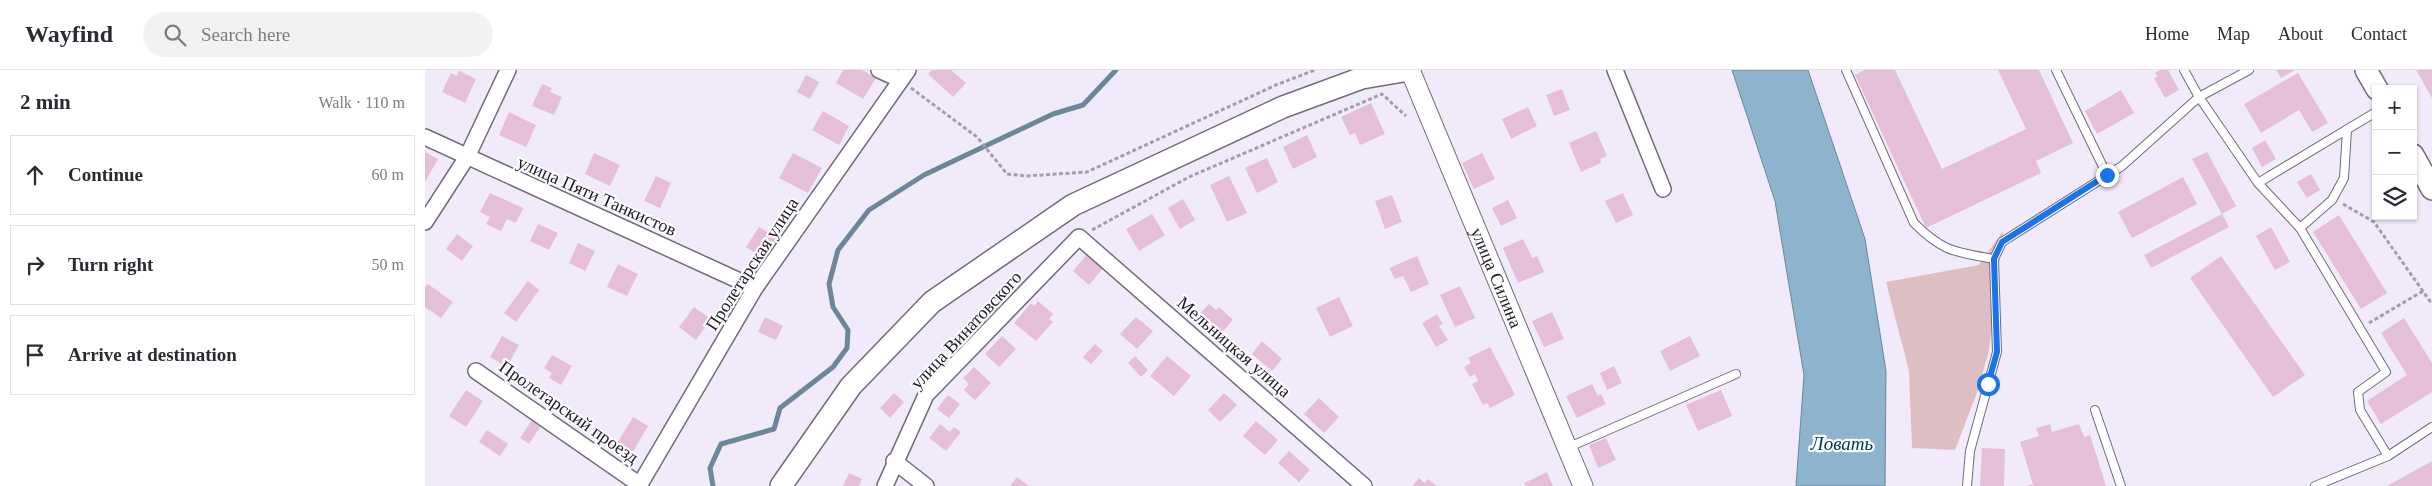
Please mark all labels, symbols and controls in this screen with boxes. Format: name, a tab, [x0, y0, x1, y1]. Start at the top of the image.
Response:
search box	[143, 12, 493, 57]
text: Wayfind	[25, 21, 113, 47]
icon: search	[161, 21, 189, 49]
text: Search here	[201, 24, 290, 45]
text: Home	[2145, 24, 2189, 44]
text: Map	[2217, 24, 2250, 44]
text: About	[2278, 24, 2323, 44]
text: Contact	[2351, 24, 2407, 44]
map controls	[2372, 85, 2417, 220]
button: +	[2372, 85, 2417, 130]
text: 2 min	[20, 90, 71, 114]
text: Walk · 110 m	[318, 94, 405, 111]
button: −	[2372, 130, 2417, 175]
street label: улица Пяти Танкистов	[514, 152, 680, 240]
icon: ahead	[21, 161, 49, 189]
text: Continue	[68, 164, 143, 185]
route end	[2096, 164, 2119, 187]
text: 60 m	[372, 166, 404, 183]
button: layers	[2372, 175, 2417, 220]
street label: Пролетарская улица	[702, 194, 802, 334]
street label: улица Силина	[1467, 225, 1526, 331]
icon: right	[21, 251, 49, 279]
text: Turn right	[68, 254, 153, 275]
text: 50 m	[372, 256, 404, 273]
street label: улица Винатовского	[906, 267, 1026, 393]
street label: Мельницкая улица	[1173, 292, 1295, 402]
icon: arrive	[21, 341, 49, 369]
text: Arrive at destination	[68, 344, 237, 365]
street label: Пролетарский проезд	[496, 356, 642, 468]
route start	[1977, 373, 2000, 396]
water label: Ловать	[1810, 433, 1874, 454]

